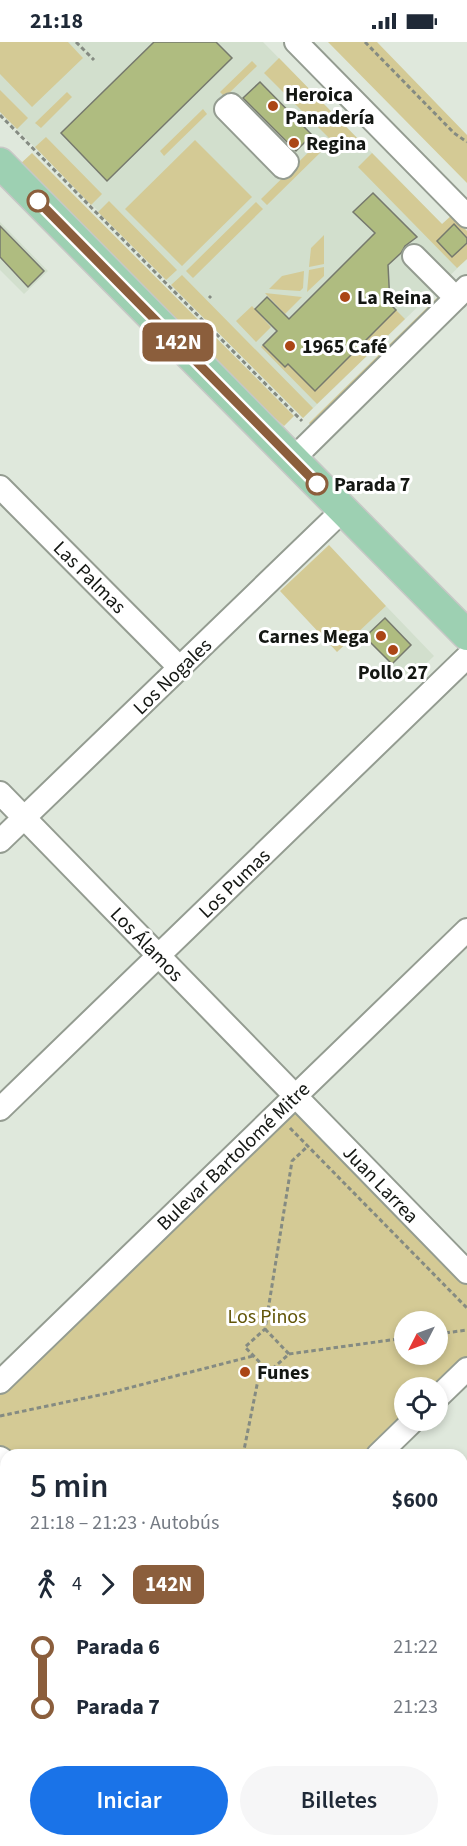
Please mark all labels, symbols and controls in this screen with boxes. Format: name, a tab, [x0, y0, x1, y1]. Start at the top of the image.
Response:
text: 21:18	[30, 5, 83, 37]
place label: Heroica Panadería	[285, 81, 375, 132]
marker: Heroica Panadería	[266, 99, 280, 113]
place label: Regina	[306, 130, 366, 158]
marker: Regina	[287, 136, 301, 150]
unlabelled marker	[27, 190, 49, 212]
place label: La Reina	[357, 284, 432, 312]
marker: La Reina	[338, 290, 352, 304]
line badge: 142N	[136, 322, 220, 362]
text: 142N	[154, 327, 202, 357]
place label: 1965 Café	[302, 333, 387, 361]
marker: 1965 Café	[283, 339, 297, 353]
place label: Parada 7	[334, 471, 410, 499]
marker: Parada 7	[306, 473, 328, 495]
street label: Las Palmas	[47, 535, 132, 620]
place label: Carnes Mega	[258, 623, 369, 651]
marker: Carnes Mega	[374, 629, 388, 643]
street label: Los Nogales	[127, 632, 218, 721]
marker: Pollo 27	[386, 643, 400, 657]
place label: Pollo 27	[358, 659, 428, 687]
street label: Los Pumas	[193, 842, 277, 925]
street label: Los Álamos	[103, 901, 189, 988]
street label: Bulevar Bartolomé Mitre	[151, 1076, 317, 1237]
street label: Juan Larrea	[336, 1139, 425, 1230]
park label: Los Pinos	[227, 1303, 307, 1331]
north arrow	[394, 1311, 448, 1365]
map controls	[394, 1311, 448, 1431]
place label: Funes	[257, 1359, 309, 1387]
marker: Funes	[238, 1365, 252, 1379]
button: locate	[394, 1377, 448, 1431]
text: 5 min	[30, 1463, 108, 1510]
text: $600	[392, 1484, 438, 1516]
text: 21:18 – 21:23 · Autobús	[30, 1509, 219, 1537]
icon: walk	[30, 1568, 63, 1601]
icon: forward	[91, 1568, 124, 1601]
text: 142N	[145, 1569, 192, 1599]
text: 4	[72, 1570, 82, 1598]
text: Parada 6	[76, 1631, 160, 1663]
text: 21:22	[393, 1633, 438, 1661]
text: Parada 7	[76, 1691, 160, 1723]
text: 21:23	[393, 1693, 438, 1721]
button: Iniciar	[30, 1766, 228, 1835]
button: Billetes	[240, 1766, 438, 1835]

